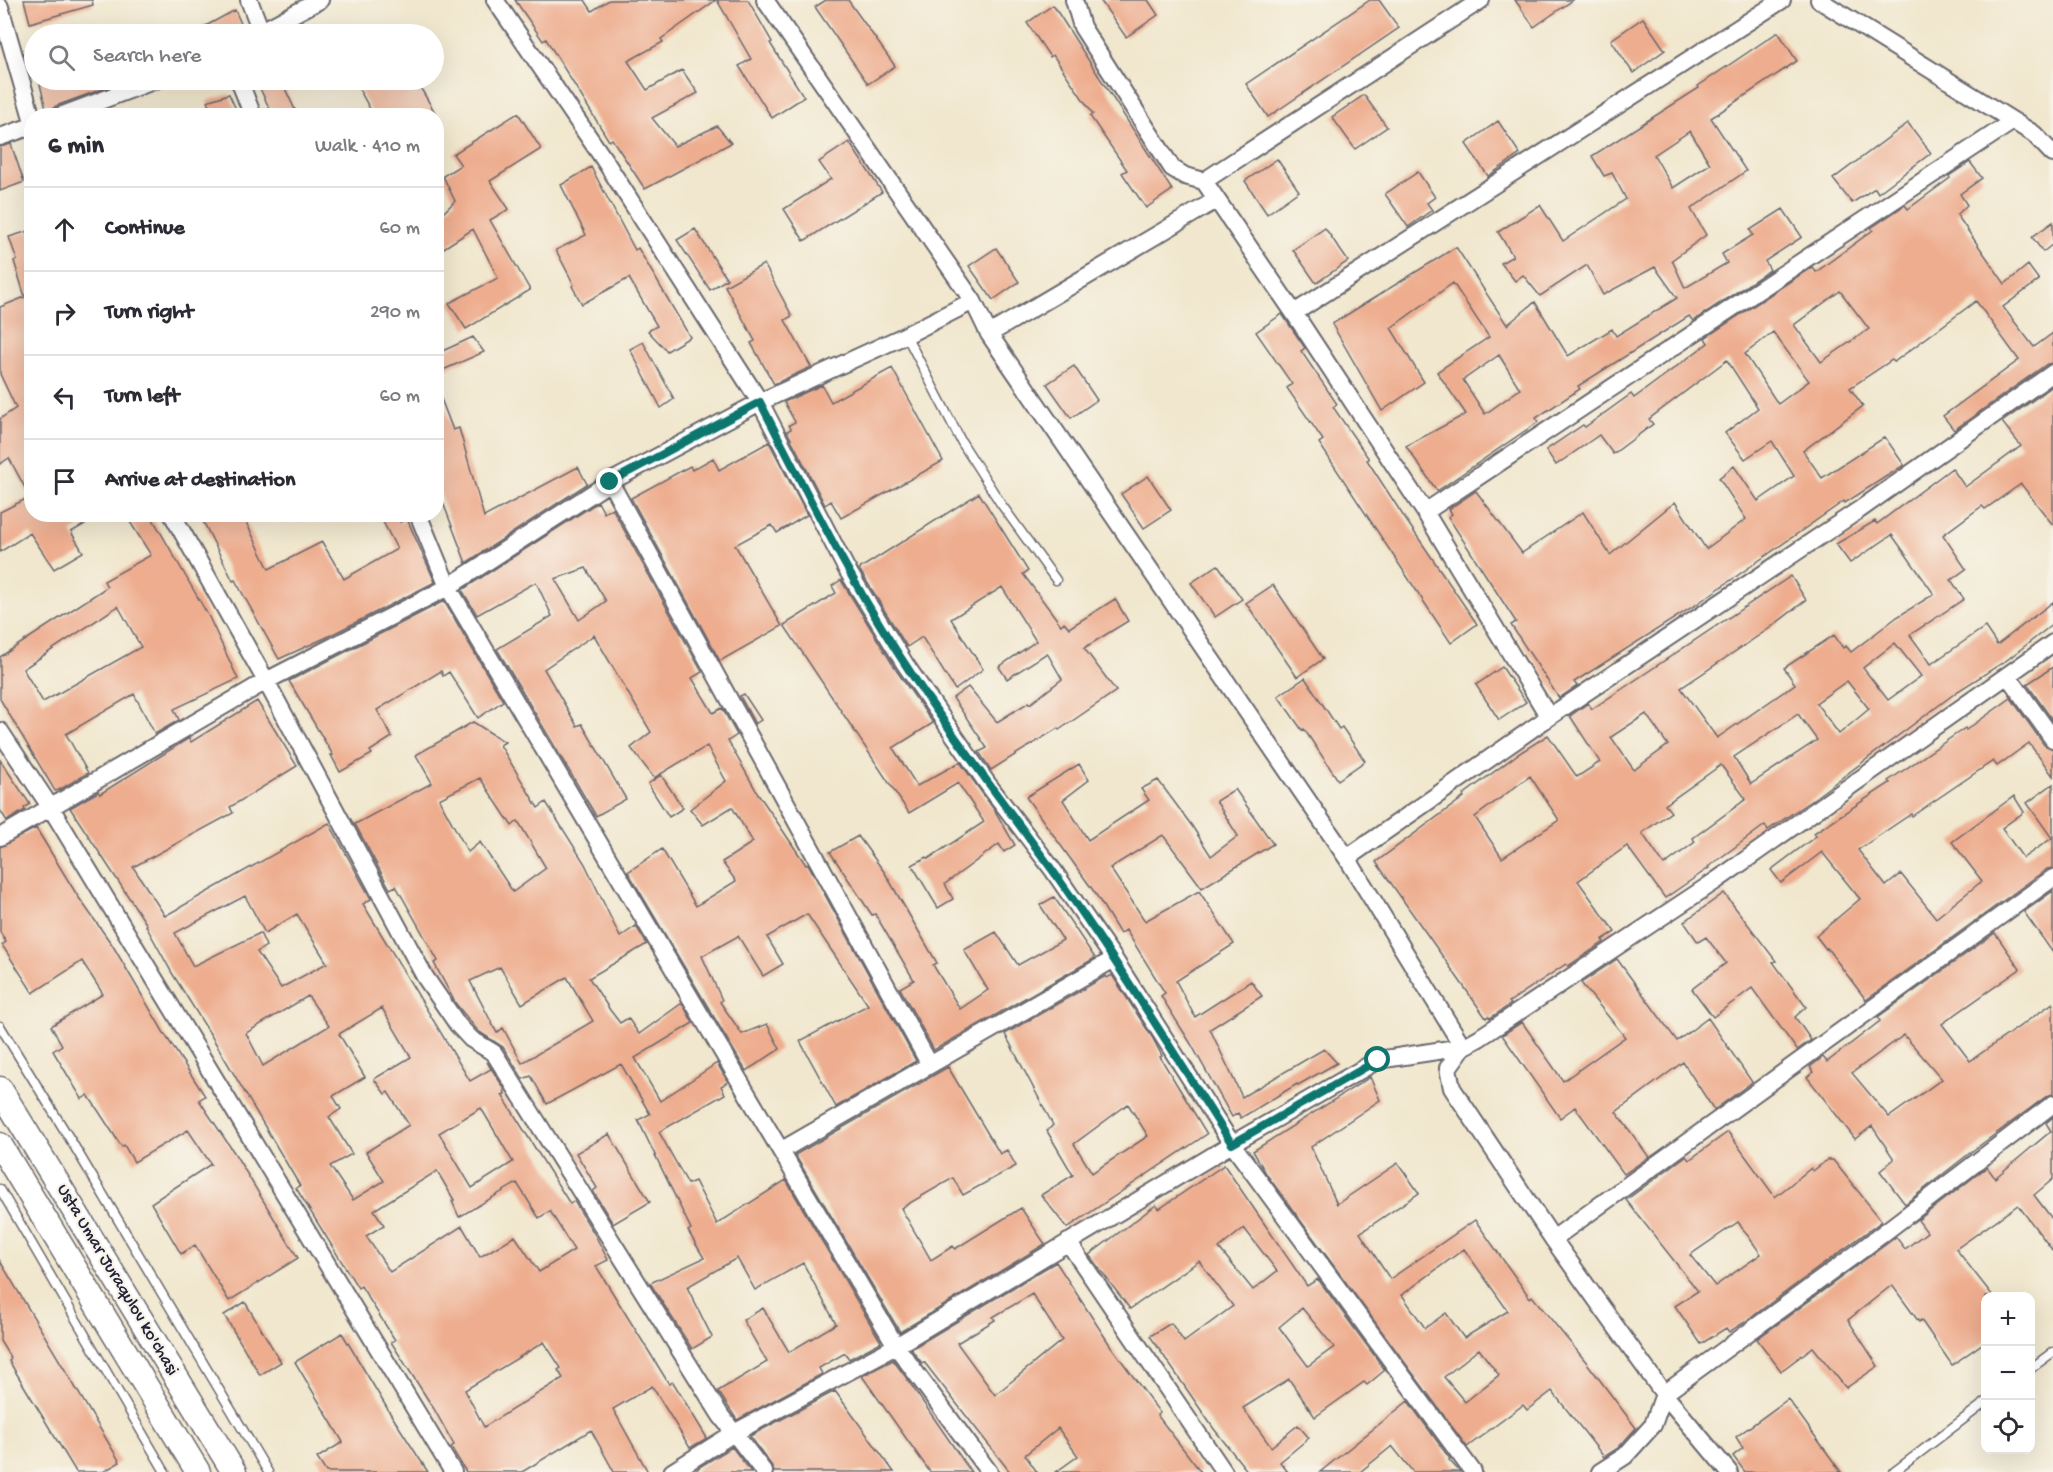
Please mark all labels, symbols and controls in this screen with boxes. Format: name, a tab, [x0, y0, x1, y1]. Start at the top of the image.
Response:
search box	[24, 24, 444, 90]
icon: search	[45, 41, 78, 74]
text: Search here	[93, 44, 201, 70]
text: 6 min	[48, 132, 104, 163]
text: Walk · 410 m	[315, 136, 420, 159]
icon: ahead	[48, 213, 81, 246]
text: Continue	[105, 216, 185, 242]
text: 60 m	[380, 218, 420, 241]
icon: right	[48, 297, 81, 330]
text: Turn right	[105, 300, 193, 326]
text: 290 m	[370, 302, 420, 325]
icon: left	[48, 381, 81, 414]
text: Turn left	[105, 384, 179, 410]
text: 60 m	[380, 386, 420, 409]
icon: arrive	[48, 465, 81, 498]
text: Arrive at destination	[105, 468, 295, 494]
route end	[596, 468, 622, 494]
route start	[1364, 1046, 1390, 1072]
street label: Usta Umar Juraqulov ko'chasi	[51, 1180, 183, 1380]
map controls	[1981, 1292, 2035, 1454]
button: +	[1981, 1292, 2035, 1346]
button: −	[1981, 1346, 2035, 1400]
button: locate	[1981, 1400, 2035, 1454]

